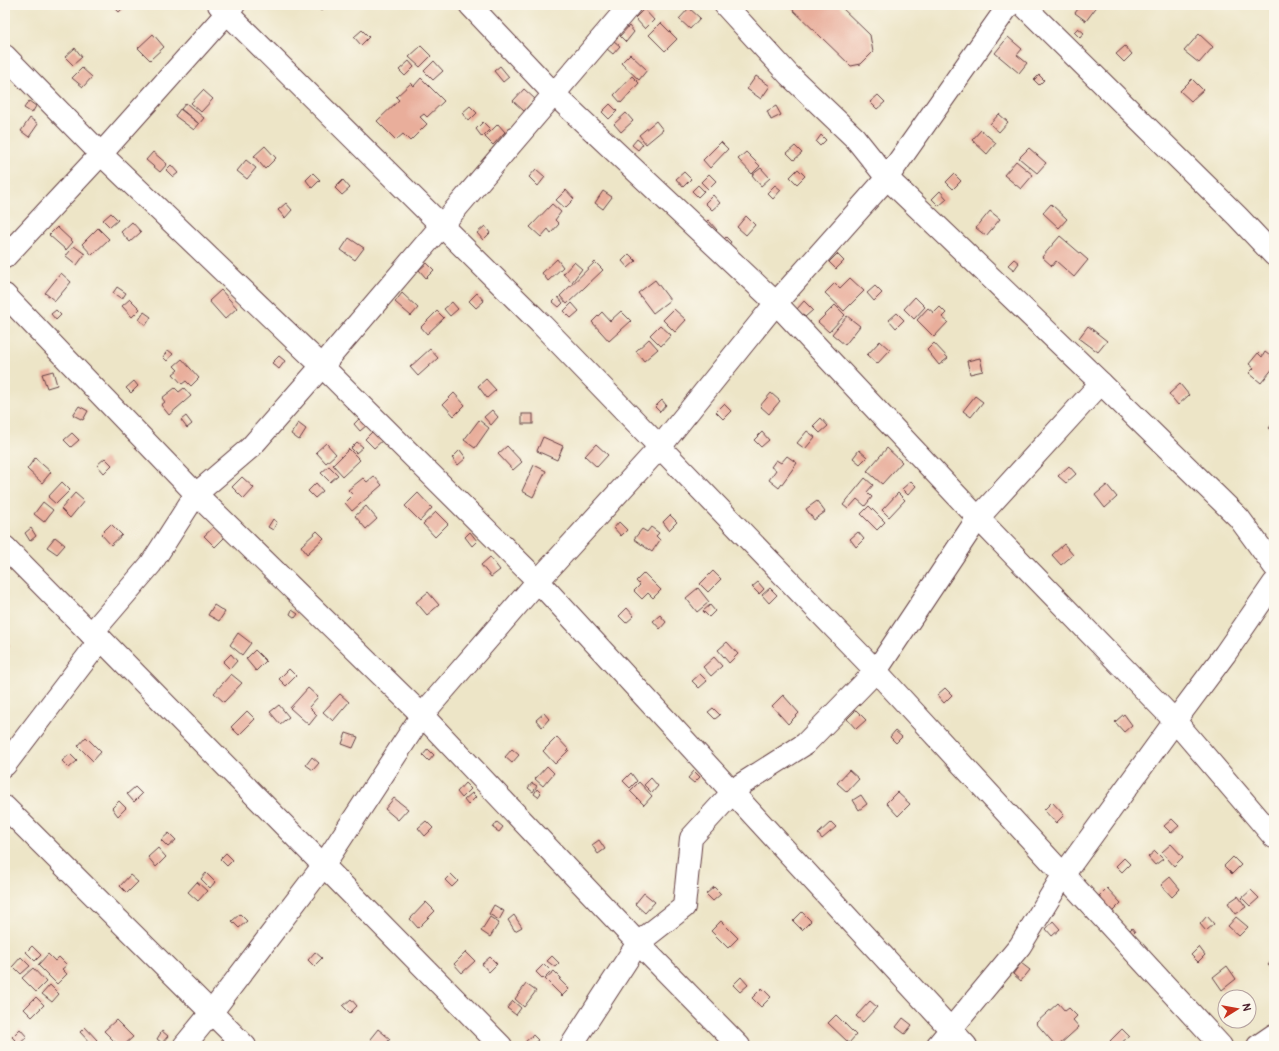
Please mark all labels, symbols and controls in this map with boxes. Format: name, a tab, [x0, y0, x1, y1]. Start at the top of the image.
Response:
north arrow	[1217, 989, 1257, 1029]
text: N	[1239, 1002, 1254, 1013]

